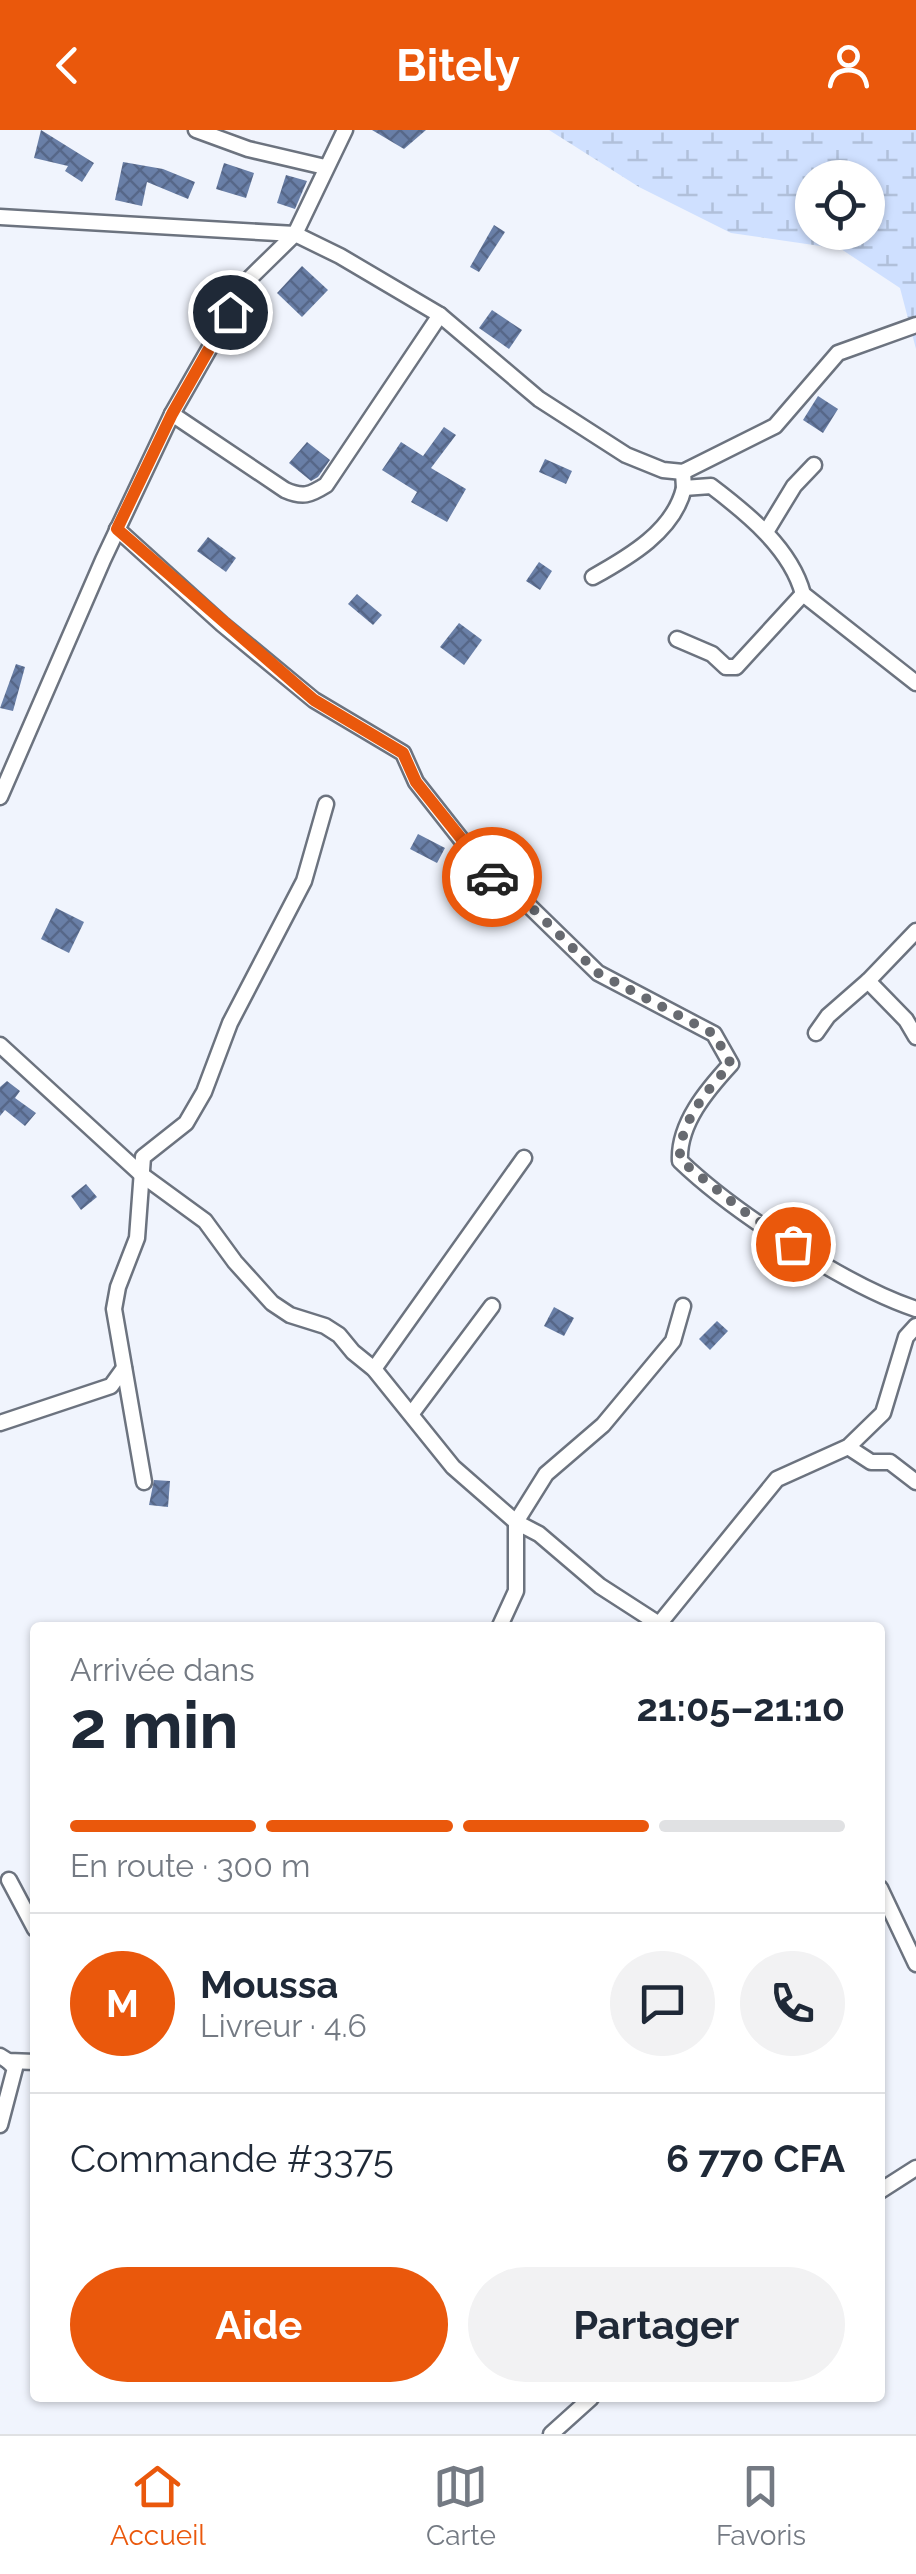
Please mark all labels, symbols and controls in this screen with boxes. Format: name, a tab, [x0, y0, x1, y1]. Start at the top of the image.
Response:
icon: back	[40, 38, 95, 93]
icon: person	[821, 38, 876, 93]
text: Bitely	[396, 39, 520, 92]
map controls	[795, 160, 885, 250]
button: locate	[795, 160, 885, 250]
pin	[188, 270, 273, 355]
icon: home	[203, 285, 258, 340]
courier	[442, 827, 542, 927]
icon: car	[465, 850, 520, 905]
pin	[751, 1202, 836, 1287]
icon: bag	[766, 1217, 821, 1272]
text: Arrivée dans	[70, 1651, 255, 1688]
text: 21:05–21:10	[636, 1685, 845, 1730]
text: 2 min	[70, 1687, 239, 1763]
text: En route · 300 m	[70, 1847, 310, 1884]
button: chat	[610, 1951, 715, 2056]
button: phone	[740, 1951, 845, 2056]
text: Moussa	[200, 1962, 338, 2007]
text: M	[106, 1981, 139, 2026]
text: Livreur · 4.6	[200, 2007, 367, 2044]
text: Commande #3375	[70, 2136, 394, 2181]
text: 6 770 CFA	[666, 2136, 845, 2181]
button: Aide	[70, 2267, 448, 2382]
button: Partager	[468, 2267, 845, 2382]
tab: Accueil	[110, 2459, 206, 2552]
tab: Carte	[426, 2459, 496, 2552]
tab: Favoris	[716, 2459, 806, 2552]

